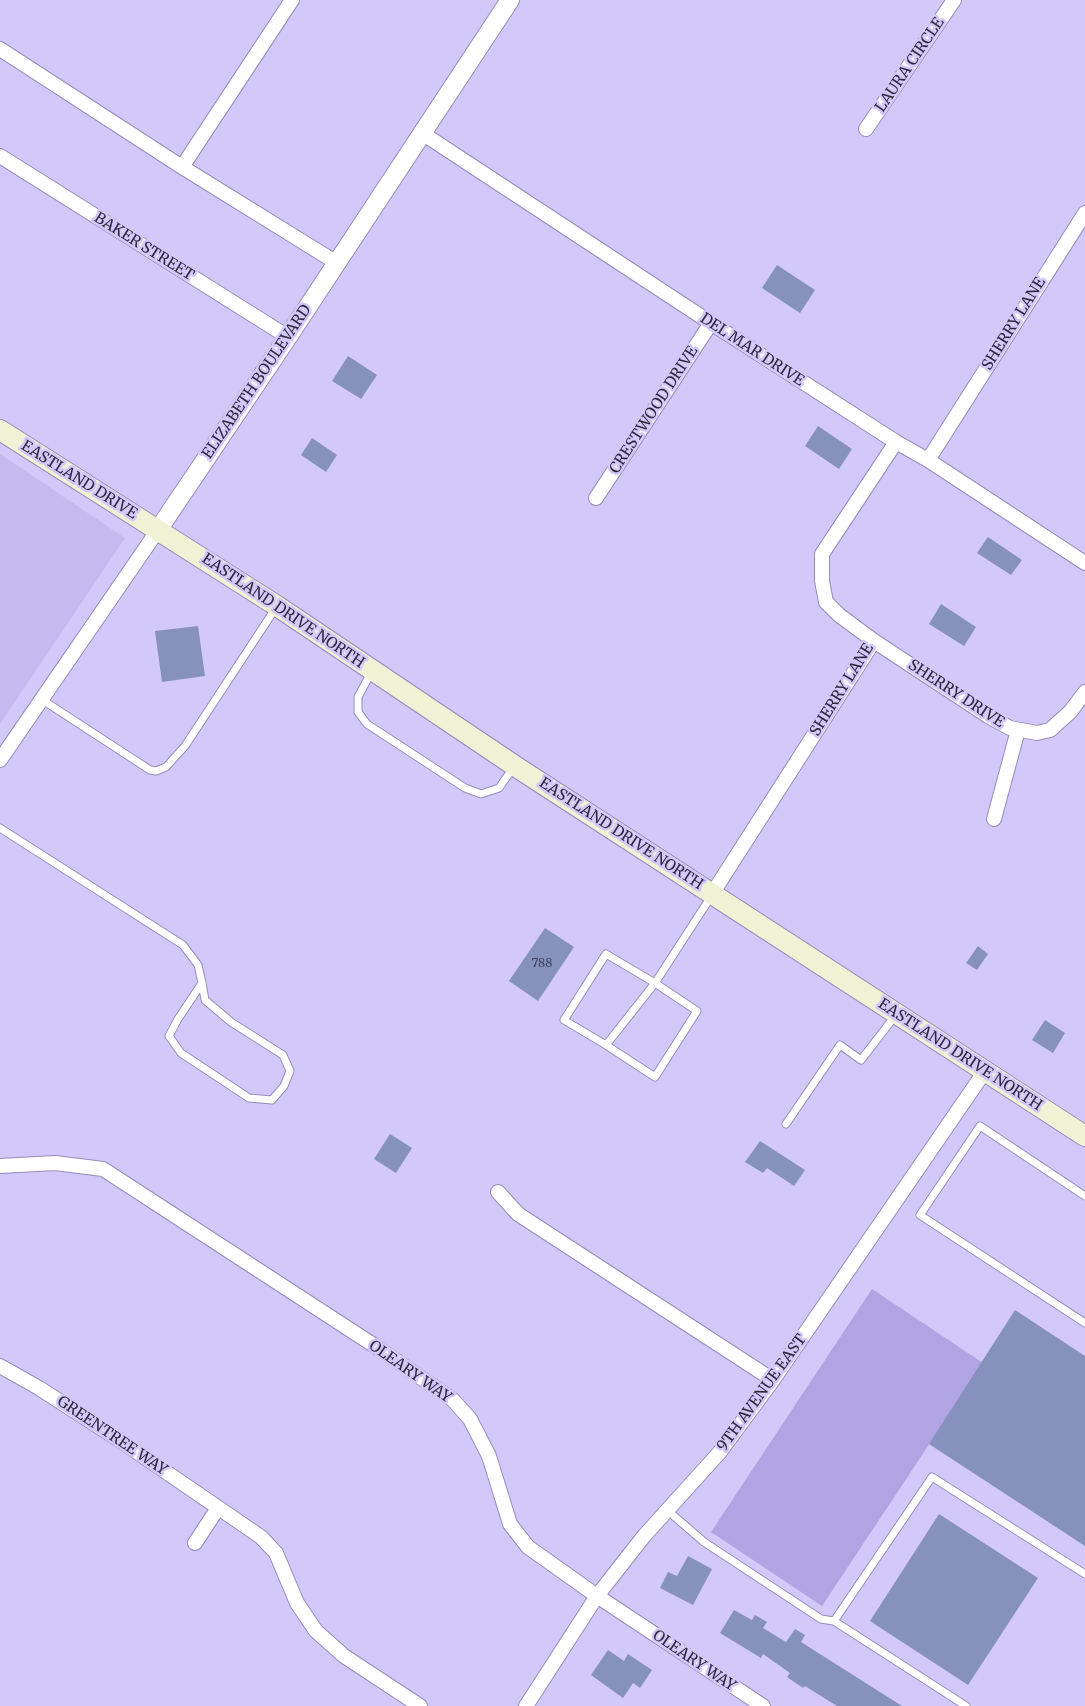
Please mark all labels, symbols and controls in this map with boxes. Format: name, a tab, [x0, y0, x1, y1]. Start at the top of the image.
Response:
street label: LAURA CIRCLE	[872, 14, 948, 116]
street label: BAKER STREET	[91, 209, 197, 285]
street label: SHERRY LANE	[978, 274, 1050, 374]
street label: ELIZABETH BOULEVARD	[199, 302, 315, 462]
street label: DEL MAR DRIVE	[697, 310, 807, 390]
street label: CRESTWOOD DRIVE	[606, 343, 702, 477]
street label: EASTLAND DRIVE	[18, 437, 140, 523]
street label: EASTLAND DRIVE NORTH	[198, 550, 368, 672]
street label: SHERRY LANE	[806, 640, 878, 740]
street label: SHERRY DRIVE	[905, 656, 1007, 732]
street label: EASTLAND DRIVE NORTH	[536, 774, 706, 894]
house number: 788	[532, 957, 552, 971]
street label: EASTLAND DRIVE NORTH	[875, 995, 1045, 1115]
street label: 9TH AVENUE EAST	[714, 1331, 810, 1455]
street label: OLEARY WAY	[365, 1337, 455, 1407]
street label: GREENTREE WAY	[54, 1393, 170, 1479]
street label: OLEARY WAY	[649, 1627, 739, 1695]

